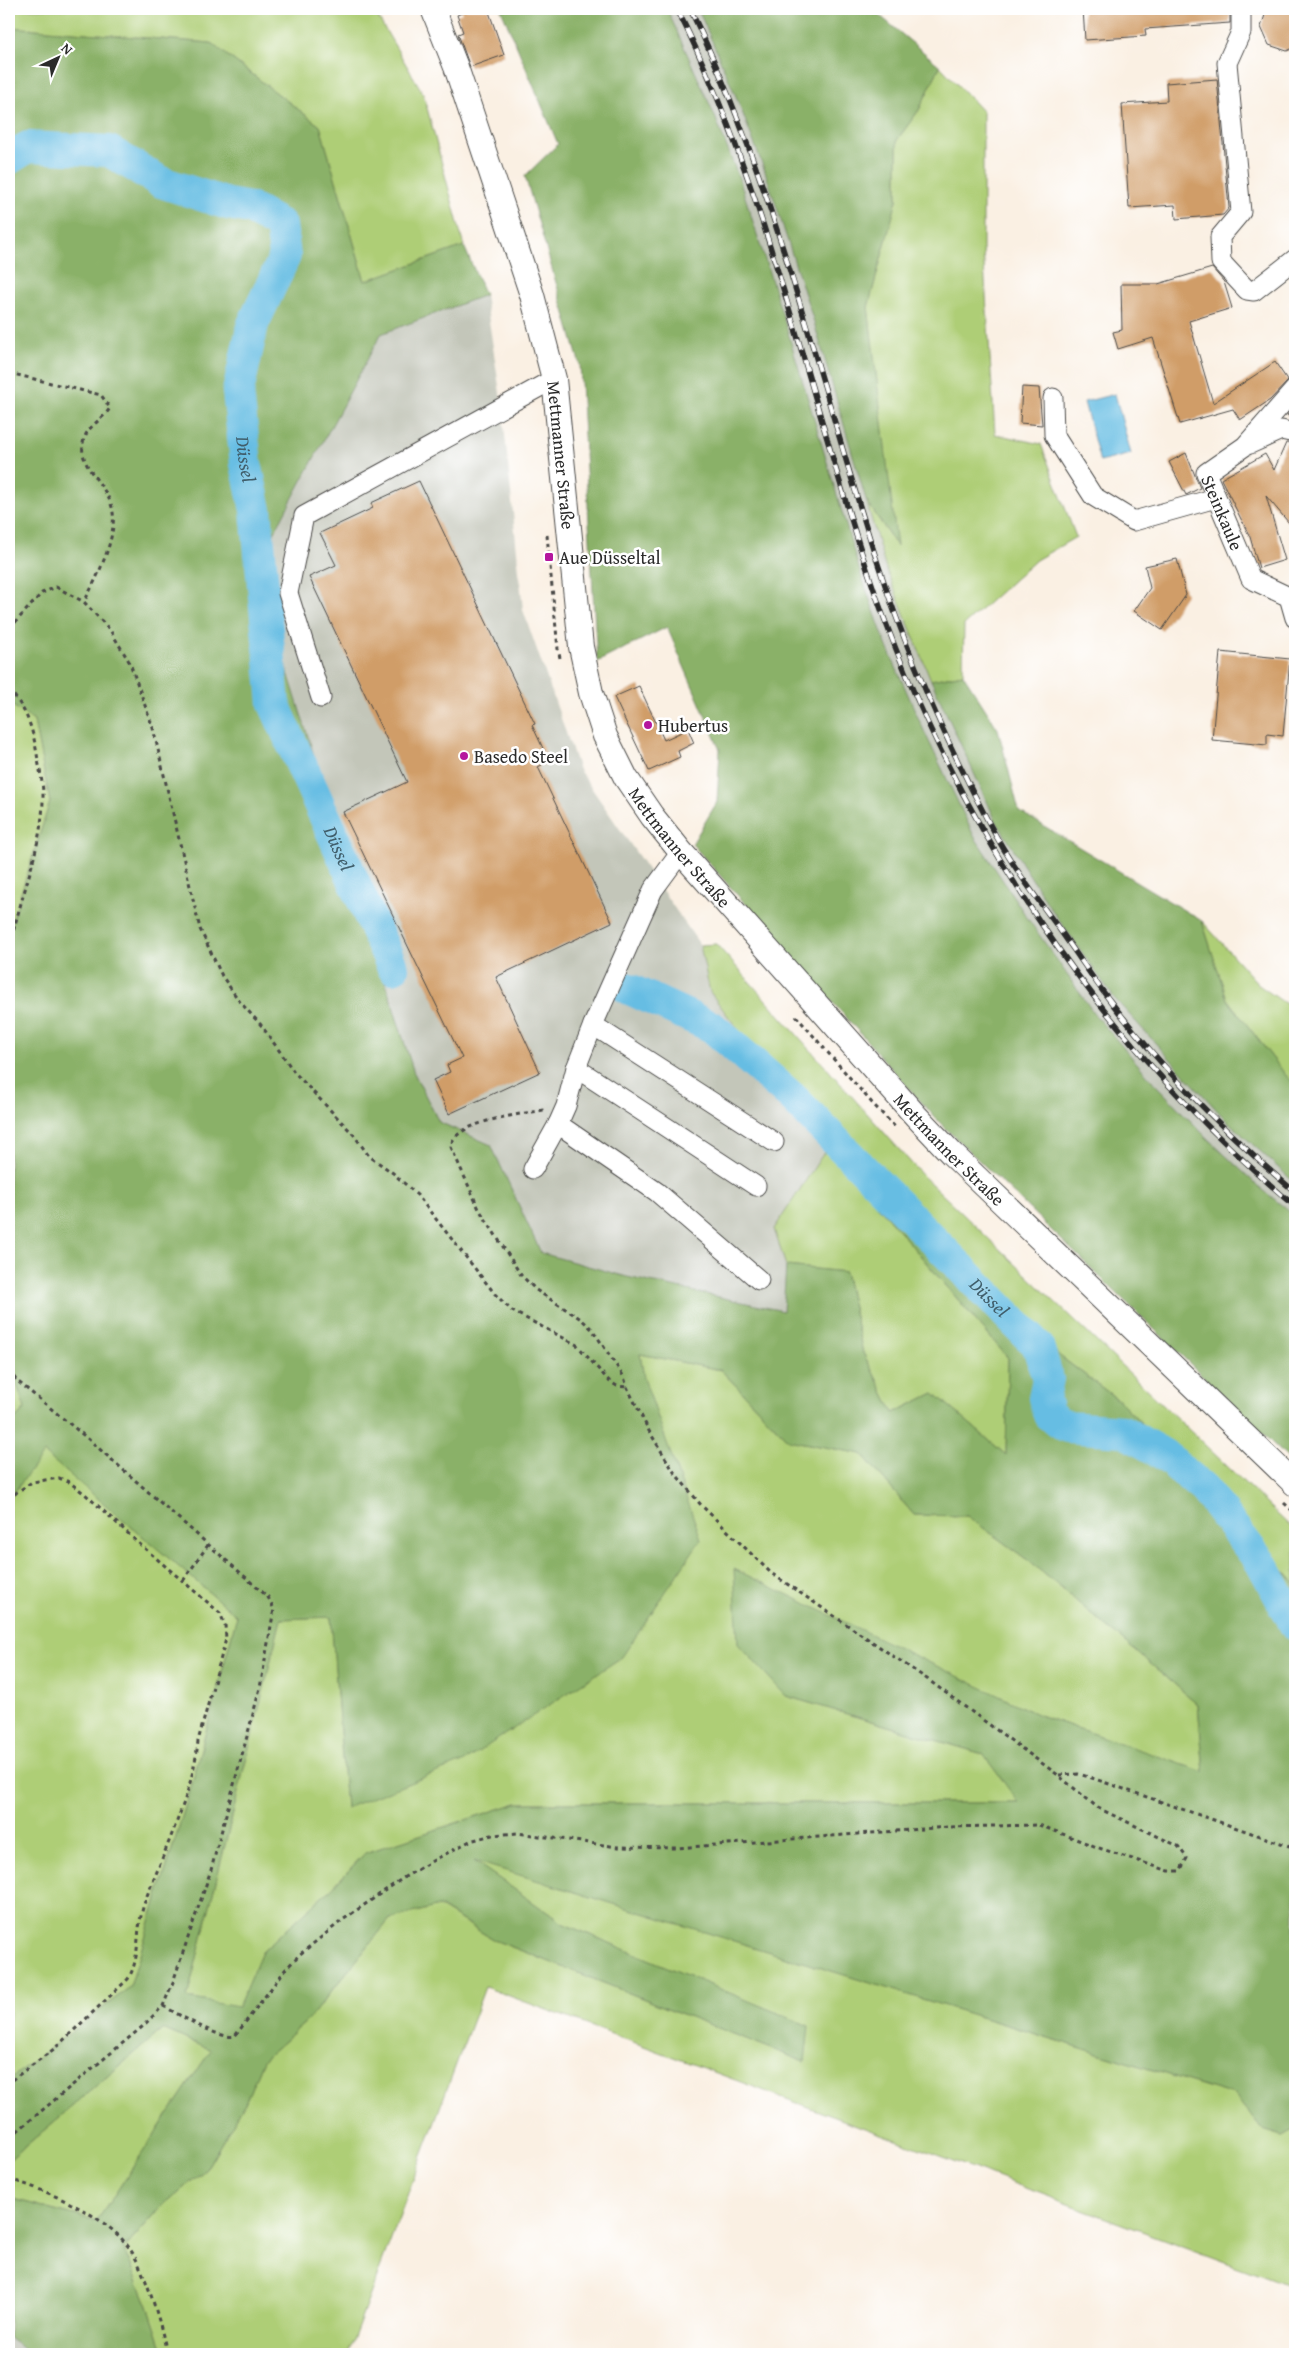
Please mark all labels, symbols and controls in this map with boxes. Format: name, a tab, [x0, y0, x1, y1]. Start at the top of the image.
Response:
north arrow	[32, 32, 82, 82]
text: N	[57, 38, 78, 60]
street label: Mettmanner Straße	[541, 379, 583, 531]
water label: Düssel	[229, 434, 264, 485]
street label: Steinkaule	[1195, 470, 1251, 554]
place label: Aue Düsseltal	[559, 544, 660, 571]
marker: Aue Düsseltal	[543, 551, 555, 563]
place label: Hubertus	[658, 712, 728, 739]
marker: Hubertus	[642, 719, 654, 731]
place label: Basedo Steel	[474, 743, 568, 770]
marker: Basedo Steel	[458, 750, 470, 762]
street label: Mettmanner Straße	[622, 781, 738, 913]
water label: Düssel	[316, 820, 361, 875]
street label: Mettmanner Straße	[888, 1087, 1011, 1212]
water label: Düssel	[963, 1270, 1016, 1324]

